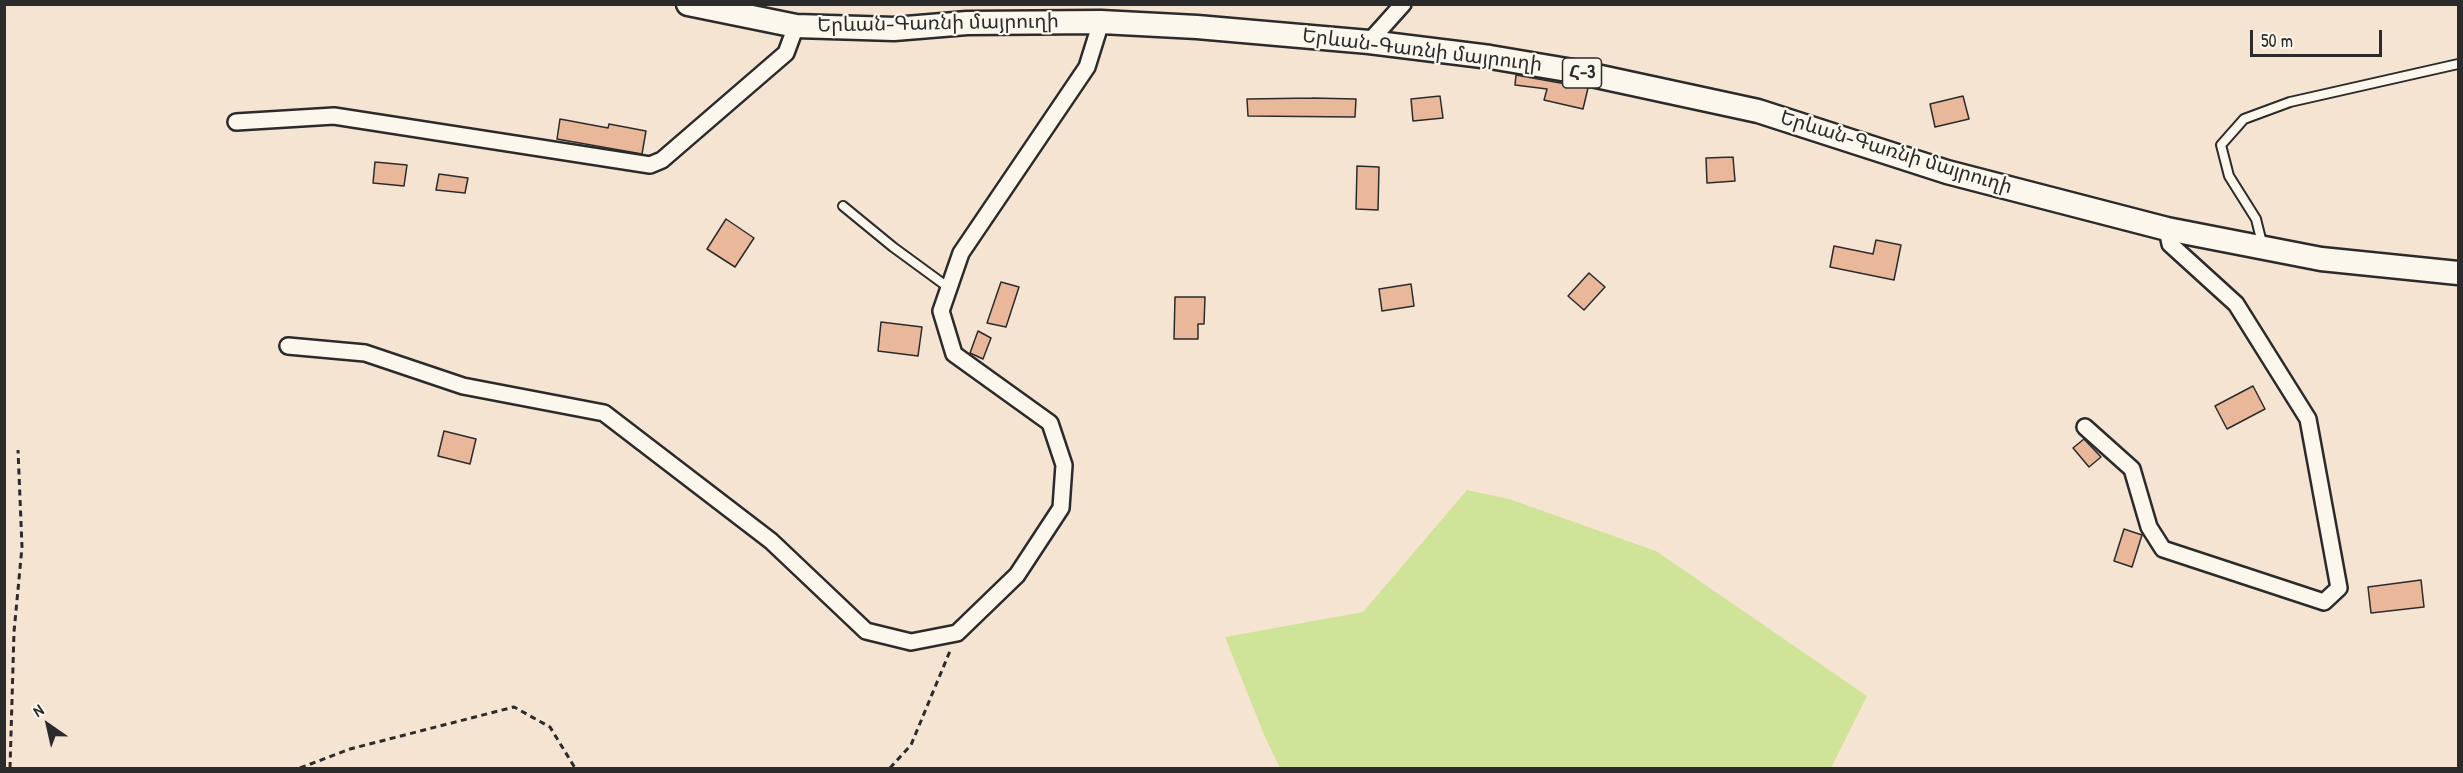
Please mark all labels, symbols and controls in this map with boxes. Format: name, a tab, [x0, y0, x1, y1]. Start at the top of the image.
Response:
street label: Երևան-Գառնի մայրուղի	[817, 10, 1059, 38]
scale bar	[2253, 18, 2385, 56]
street label: Երևան-Գառնի մայրուղի	[1301, 24, 1543, 78]
text: 50 m	[2261, 28, 2293, 53]
road number: Հ-3	[1562, 58, 1602, 88]
street label: Երևան-Գառնի մայրուղի	[1777, 106, 2015, 200]
north arrow	[18, 695, 78, 755]
text: N	[28, 699, 48, 722]

